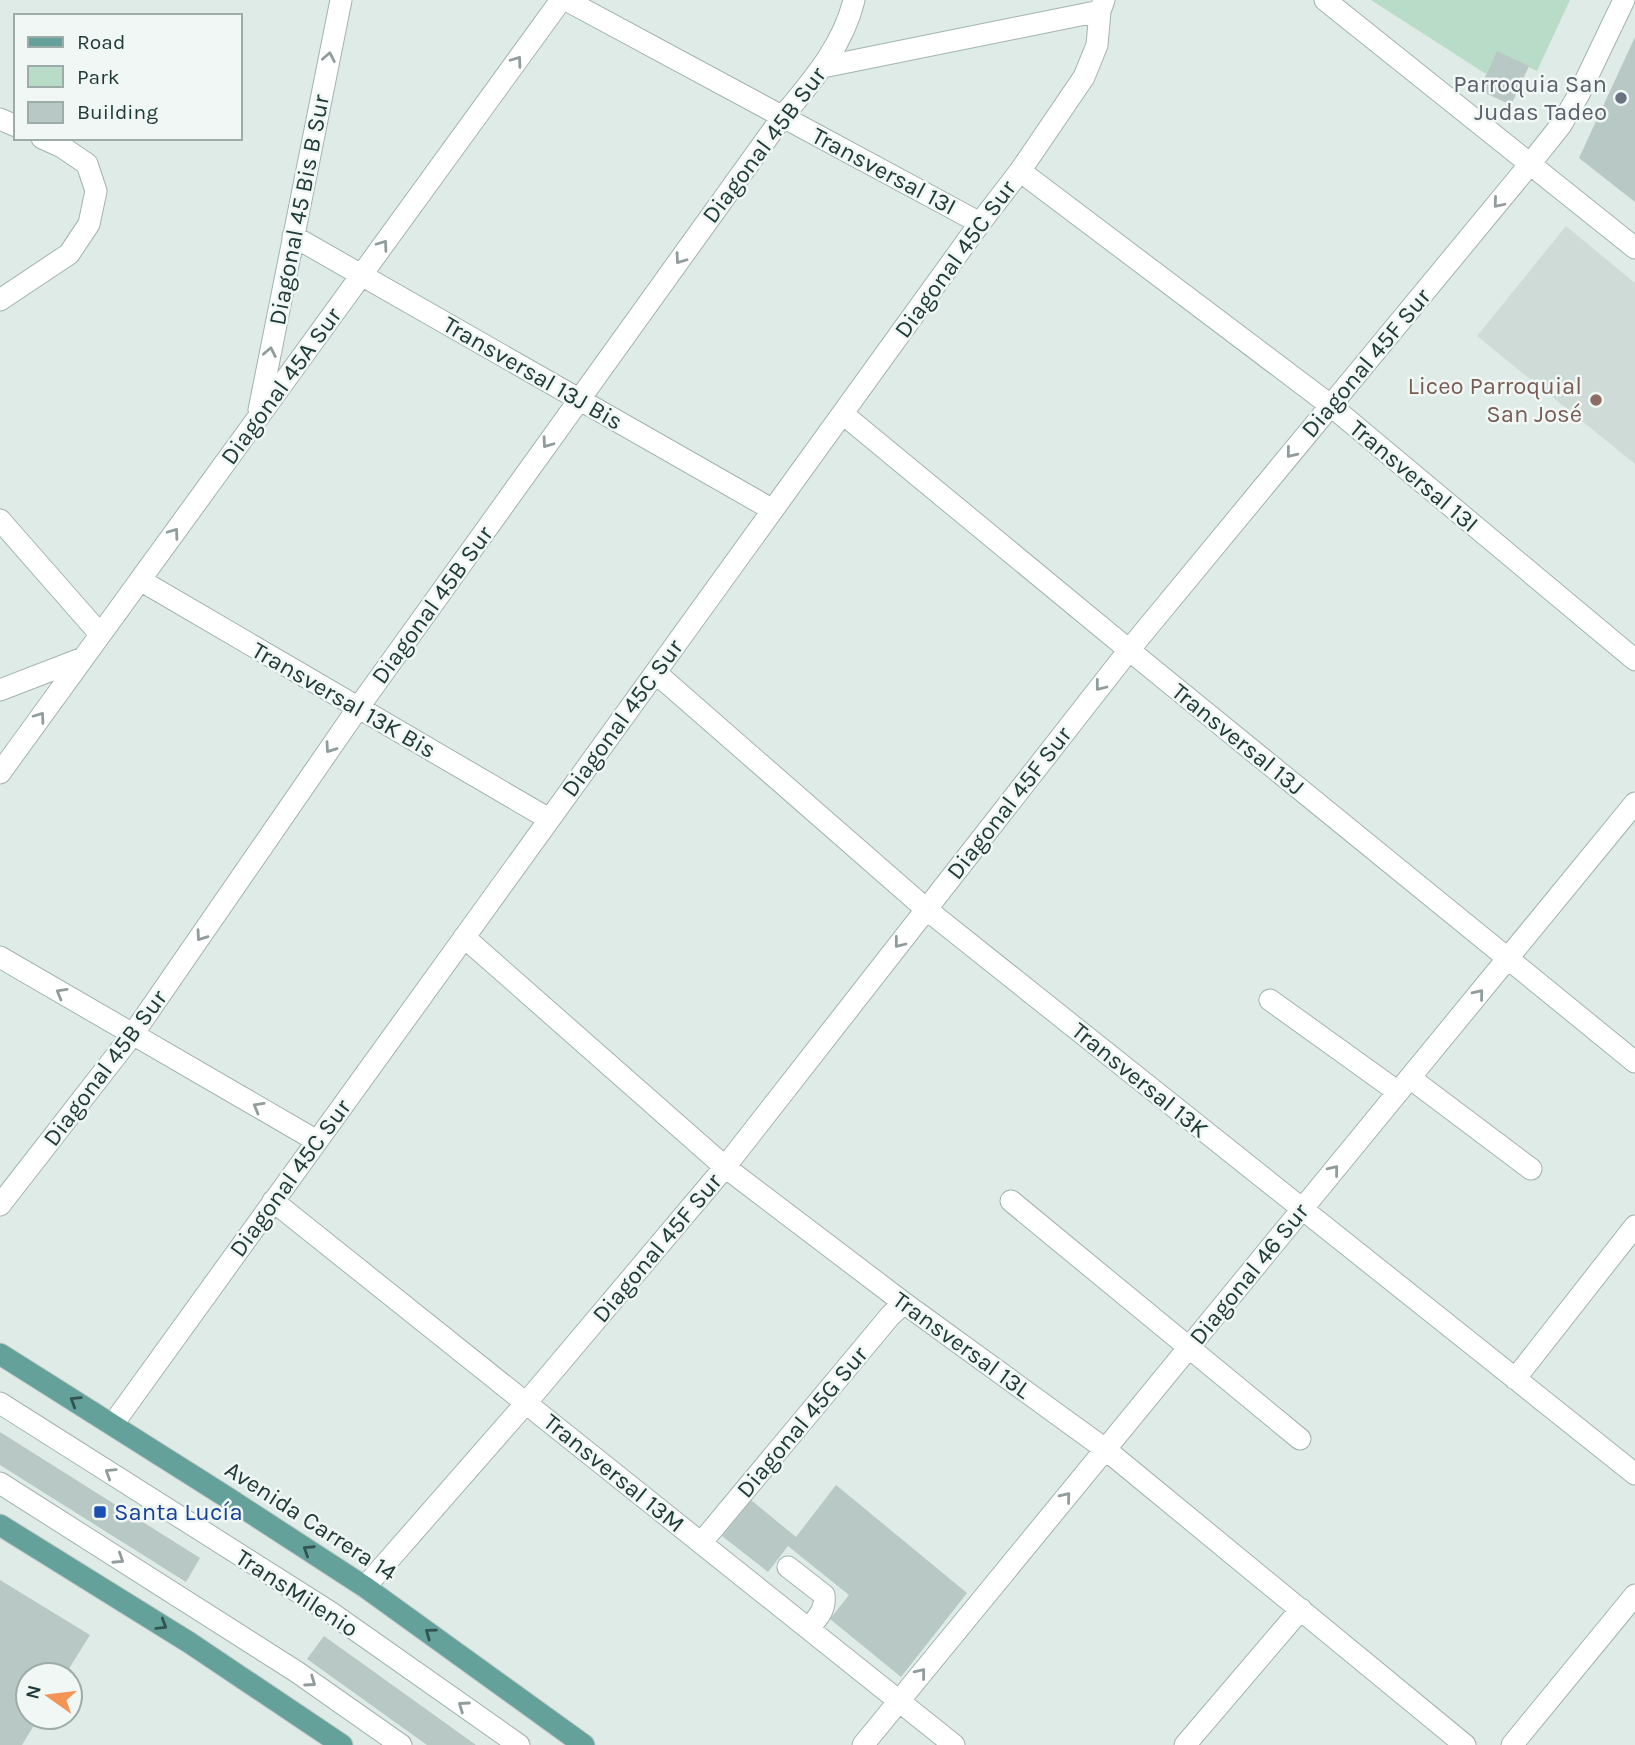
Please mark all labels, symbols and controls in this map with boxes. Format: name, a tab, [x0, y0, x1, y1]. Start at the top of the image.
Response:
legend	[14, 14, 242, 140]
text: Road	[77, 30, 125, 54]
one-way arrow	[321, 51, 336, 63]
one-way arrow	[509, 56, 521, 69]
street label: Diagonal 45B Sur	[696, 61, 832, 229]
text: Park	[77, 65, 120, 89]
place label: Parroquia San Judas Tadeo	[1453, 70, 1607, 126]
marker: Parroquia San Judas Tadeo	[1613, 90, 1629, 106]
street label: Diagonal 45 Bis B Sur	[263, 92, 335, 328]
text: Building	[77, 100, 158, 124]
street label: Transversal 13I	[807, 121, 961, 221]
street label: Diagonal 45C Sur	[888, 174, 1022, 343]
one-way arrow	[1494, 194, 1506, 207]
one-way arrow	[375, 240, 388, 253]
one-way arrow	[676, 251, 688, 264]
street label: Diagonal 45F Sur	[1296, 283, 1437, 443]
street label: Diagonal 45A Sur	[215, 302, 348, 470]
street label: Transversal 13J Bis	[438, 310, 628, 436]
one-way arrow	[262, 346, 277, 358]
place label: Liceo Parroquial San José	[1407, 372, 1582, 428]
marker: Liceo Parroquial San José	[1588, 392, 1604, 408]
street label: Transversal 13I	[1344, 414, 1484, 538]
one-way arrow	[543, 435, 555, 448]
one-way arrow	[1286, 446, 1299, 458]
street label: Diagonal 45B Sur	[365, 520, 499, 689]
one-way arrow	[166, 528, 178, 541]
street label: Diagonal 45C Sur	[555, 633, 689, 802]
street label: Transversal 13K Bis	[247, 636, 441, 764]
street label: Transversal 13J	[1166, 677, 1310, 801]
one-way arrow	[1096, 679, 1109, 691]
one-way arrow	[32, 712, 44, 725]
street label: Diagonal 45F Sur	[941, 721, 1077, 885]
one-way arrow	[326, 740, 338, 753]
one-way arrow	[197, 928, 209, 941]
one-way arrow	[895, 935, 908, 947]
street label: Diagonal 45B Sur	[37, 984, 173, 1152]
one-way arrow	[55, 988, 68, 1001]
one-way arrow	[1470, 990, 1483, 1002]
street label: Transversal 13K	[1066, 1016, 1214, 1144]
street label: Diagonal 45C Sur	[223, 1093, 357, 1262]
one-way arrow	[252, 1102, 265, 1115]
one-way arrow	[1326, 1165, 1339, 1178]
street label: Diagonal 45F Sur	[587, 1168, 728, 1328]
street label: Diagonal 46 Sur	[1184, 1198, 1315, 1350]
street label: Transversal 13L	[887, 1286, 1037, 1405]
street label: Diagonal 45G Sur	[731, 1340, 874, 1503]
one-way arrow	[70, 1396, 83, 1409]
street label: Transversal 13M	[538, 1408, 690, 1538]
street label: Avenida Carrera 14	[220, 1455, 402, 1587]
one-way arrow	[104, 1468, 117, 1481]
one-way arrow	[1057, 1493, 1070, 1505]
place label: Santa Lucía	[114, 1498, 243, 1526]
marker: Santa Lucía	[92, 1504, 108, 1520]
street label: TransMilenio	[230, 1543, 364, 1643]
one-way arrow	[303, 1545, 316, 1558]
one-way arrow	[112, 1550, 125, 1563]
one-way arrow	[154, 1617, 167, 1630]
one-way arrow	[425, 1629, 438, 1641]
north arrow	[14, 1661, 84, 1731]
one-way arrow	[913, 1669, 926, 1681]
one-way arrow	[303, 1674, 316, 1686]
text: N	[21, 1683, 46, 1701]
one-way arrow	[458, 1702, 471, 1714]

